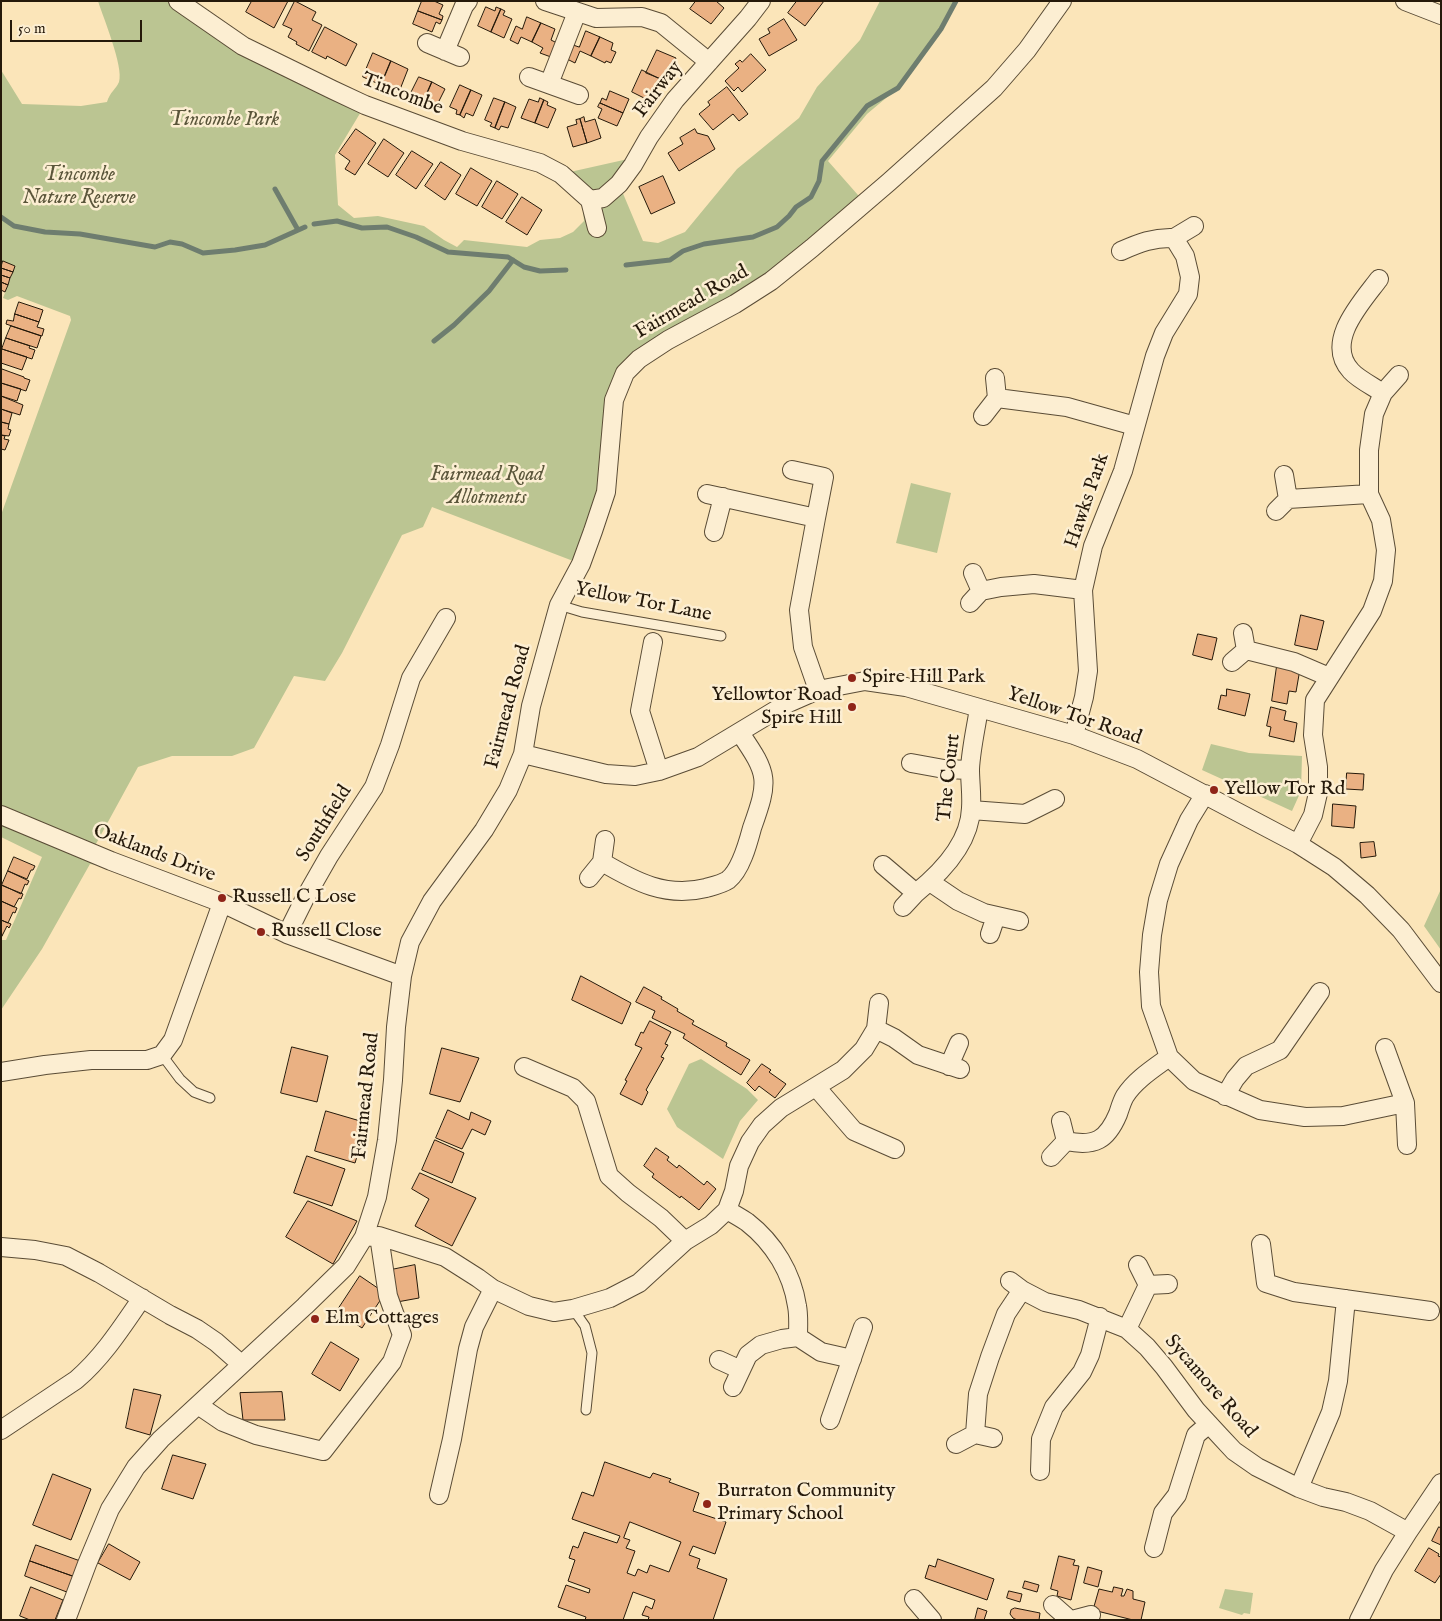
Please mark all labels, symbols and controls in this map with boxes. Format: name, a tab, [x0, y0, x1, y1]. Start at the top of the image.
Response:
scale bar	[12, 10, 145, 42]
text: 50 m	[18, 19, 46, 38]
street label: Fairway	[629, 57, 689, 123]
street label: Tincombe	[358, 69, 446, 121]
park label: Tincombe Park	[169, 109, 279, 133]
park label: Tincombe Nature Reserve	[22, 164, 136, 211]
street label: Fairmead Road	[631, 261, 753, 345]
street label: Hawks Park	[1061, 450, 1115, 552]
park label: Fairmead Road Allotments	[430, 464, 544, 511]
street label: Yellow Tor Lane	[573, 578, 713, 628]
street label: Fairmead Road	[481, 642, 537, 772]
place label: Spire Hill Park	[862, 666, 985, 690]
marker: Spire Hill Park	[846, 672, 858, 684]
street label: Yellow Tor Road	[1003, 683, 1145, 751]
place label: Yellowtor Road Spire Hill	[711, 684, 842, 731]
marker: Yellowtor Road Spire Hill	[846, 701, 858, 713]
street label: The Court	[933, 733, 967, 823]
place label: Yellow Tor Rd	[1224, 778, 1346, 802]
street label: Southfield	[292, 781, 358, 867]
marker: Yellow Tor Rd	[1208, 784, 1220, 796]
street label: Oaklands Drive	[89, 820, 219, 888]
place label: Russell C Lose	[232, 886, 356, 910]
marker: Russell C Lose	[216, 892, 228, 904]
place label: Russell Close	[271, 920, 382, 944]
marker: Russell Close	[255, 926, 267, 938]
street label: Fairmead Road	[348, 1032, 386, 1160]
place label: Elm Cottages	[325, 1307, 439, 1331]
marker: Elm Cottages	[309, 1313, 321, 1325]
street label: Sycamore Road	[1159, 1330, 1261, 1444]
place label: Burraton Community Primary School	[717, 1480, 895, 1527]
marker: Burraton Community Primary School	[701, 1498, 713, 1510]

